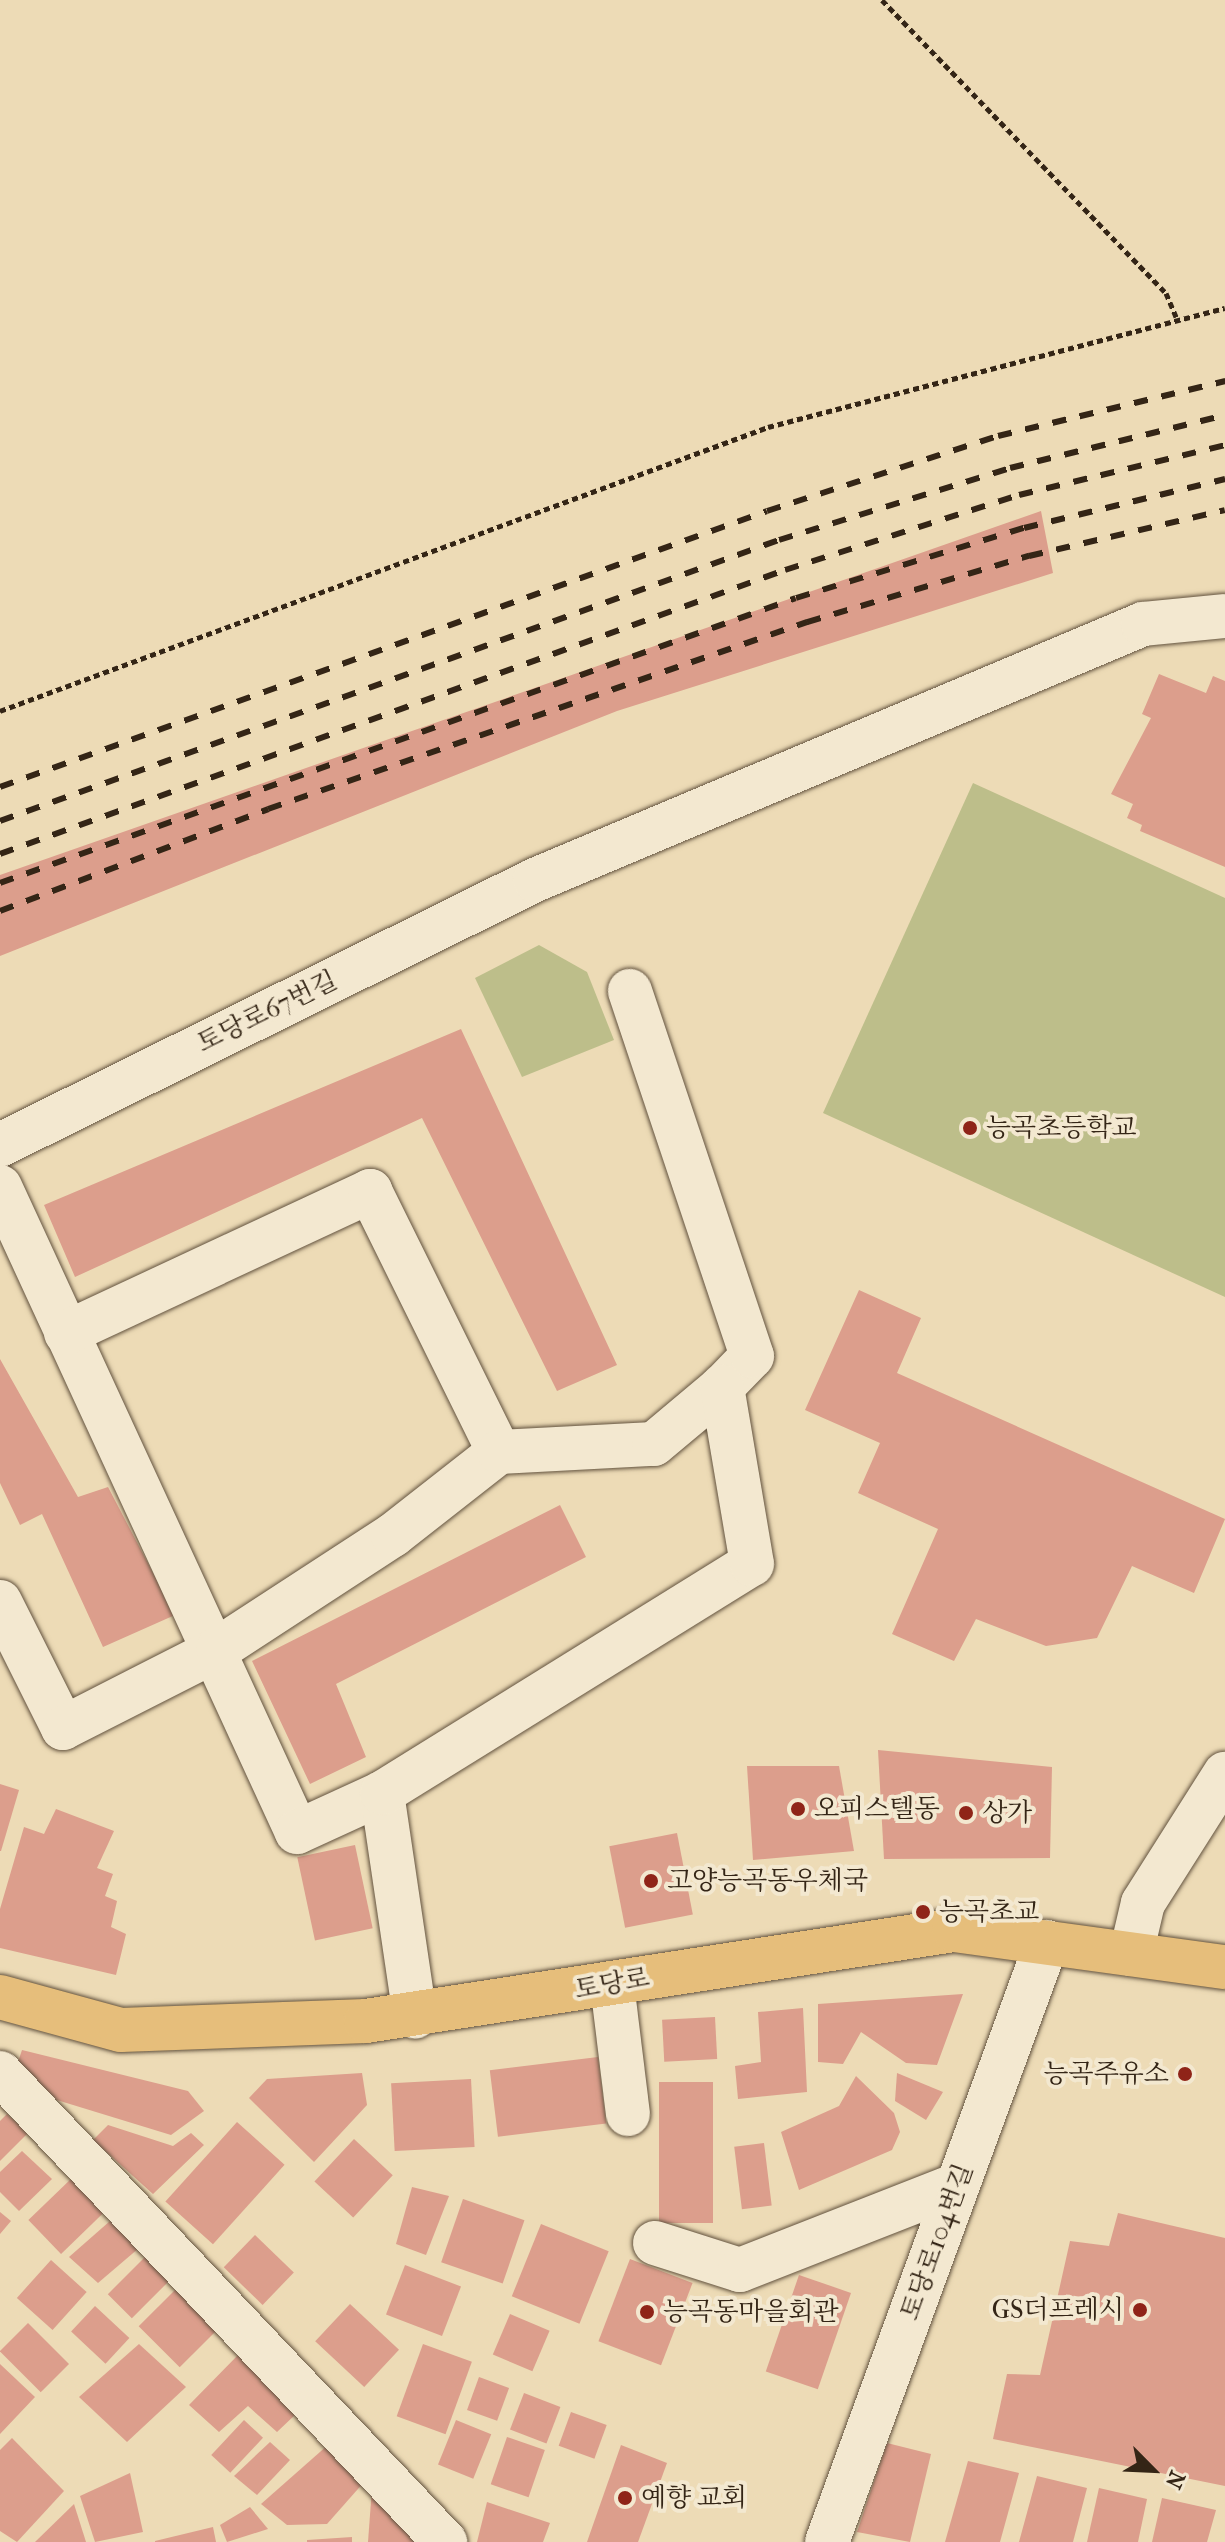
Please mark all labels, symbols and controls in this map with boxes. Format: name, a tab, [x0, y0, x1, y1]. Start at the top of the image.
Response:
street label: 토당로67번길	[192, 965, 342, 1059]
place label: 능곡초등학교	[986, 1112, 1137, 1144]
marker: 능곡초등학교	[961, 1119, 979, 1137]
place label: 오피스텔동	[814, 1793, 940, 1825]
place label: 상가	[982, 1797, 1032, 1829]
marker: 오피스텔동	[789, 1800, 807, 1818]
marker: 상가	[957, 1804, 975, 1822]
place label: 고양능곡동우체국	[667, 1865, 868, 1897]
marker: 고양능곡동우체국	[642, 1872, 660, 1890]
place label: 능곡초교	[939, 1896, 1039, 1928]
marker: 능곡초교	[914, 1903, 932, 1921]
street label: 토당로	[572, 1962, 652, 2006]
place label: 능곡주유소	[1043, 2058, 1169, 2090]
marker: 능곡주유소	[1176, 2065, 1194, 2083]
street label: 토당로104번길	[894, 2160, 980, 2324]
place label: GS더프레시	[992, 2294, 1124, 2326]
place label: 능곡동마을회관	[663, 2296, 839, 2328]
marker: GS더프레시	[1131, 2301, 1149, 2319]
marker: 능곡동마을회관	[638, 2303, 656, 2321]
north arrow	[1113, 2430, 1193, 2510]
text: N	[1160, 2467, 1190, 2493]
place label: 예향 교회	[641, 2482, 747, 2514]
marker: 예향 교회	[616, 2489, 634, 2507]

